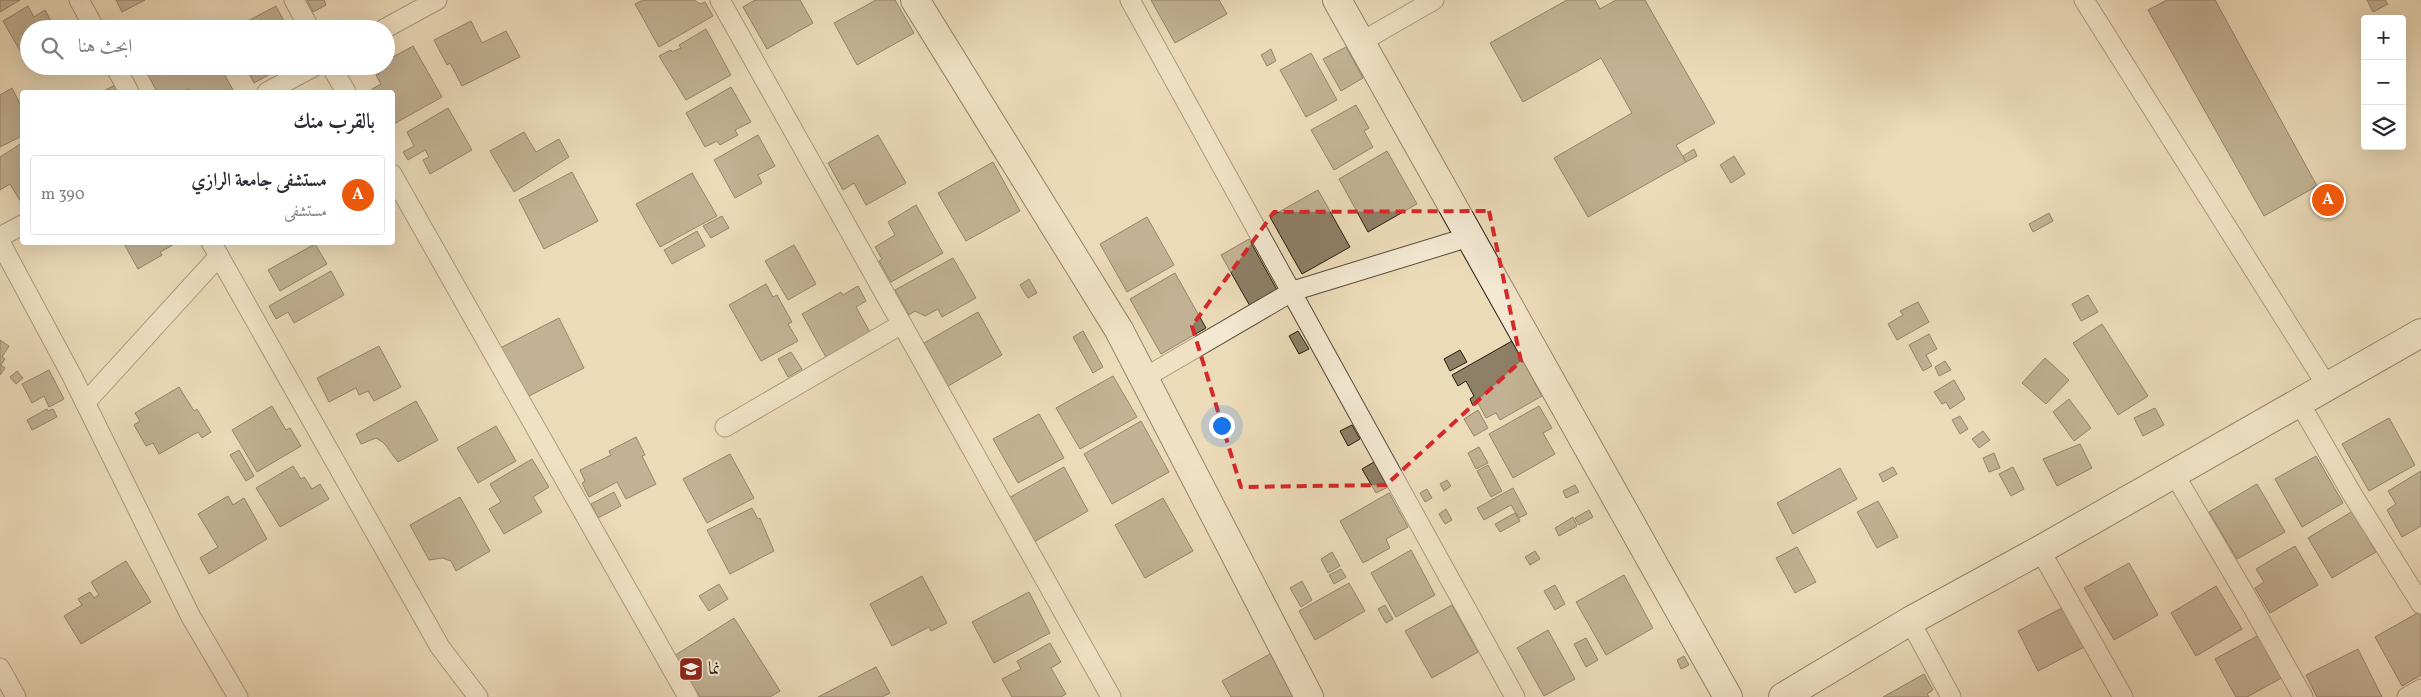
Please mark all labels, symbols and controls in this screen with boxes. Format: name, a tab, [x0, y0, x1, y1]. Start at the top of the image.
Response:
map controls	[2361, 15, 2406, 150]
button: +	[2361, 15, 2406, 60]
search box	[20, 20, 395, 75]
icon: search	[38, 34, 66, 62]
text: ابحث هنا	[78, 34, 132, 60]
button: −	[2361, 60, 2406, 105]
button: layers	[2361, 105, 2406, 150]
text: بالقرب منك	[293, 108, 375, 137]
text: مستشفى جامعة الرازي	[191, 168, 327, 194]
pin: A	[2312, 181, 2344, 219]
text: 390 m	[41, 184, 85, 206]
text: A	[352, 184, 364, 206]
text: مستشفى	[284, 201, 327, 223]
your location	[1209, 413, 1235, 439]
school or university icon: نما	[678, 656, 704, 682]
place label: نما	[708, 657, 720, 682]

